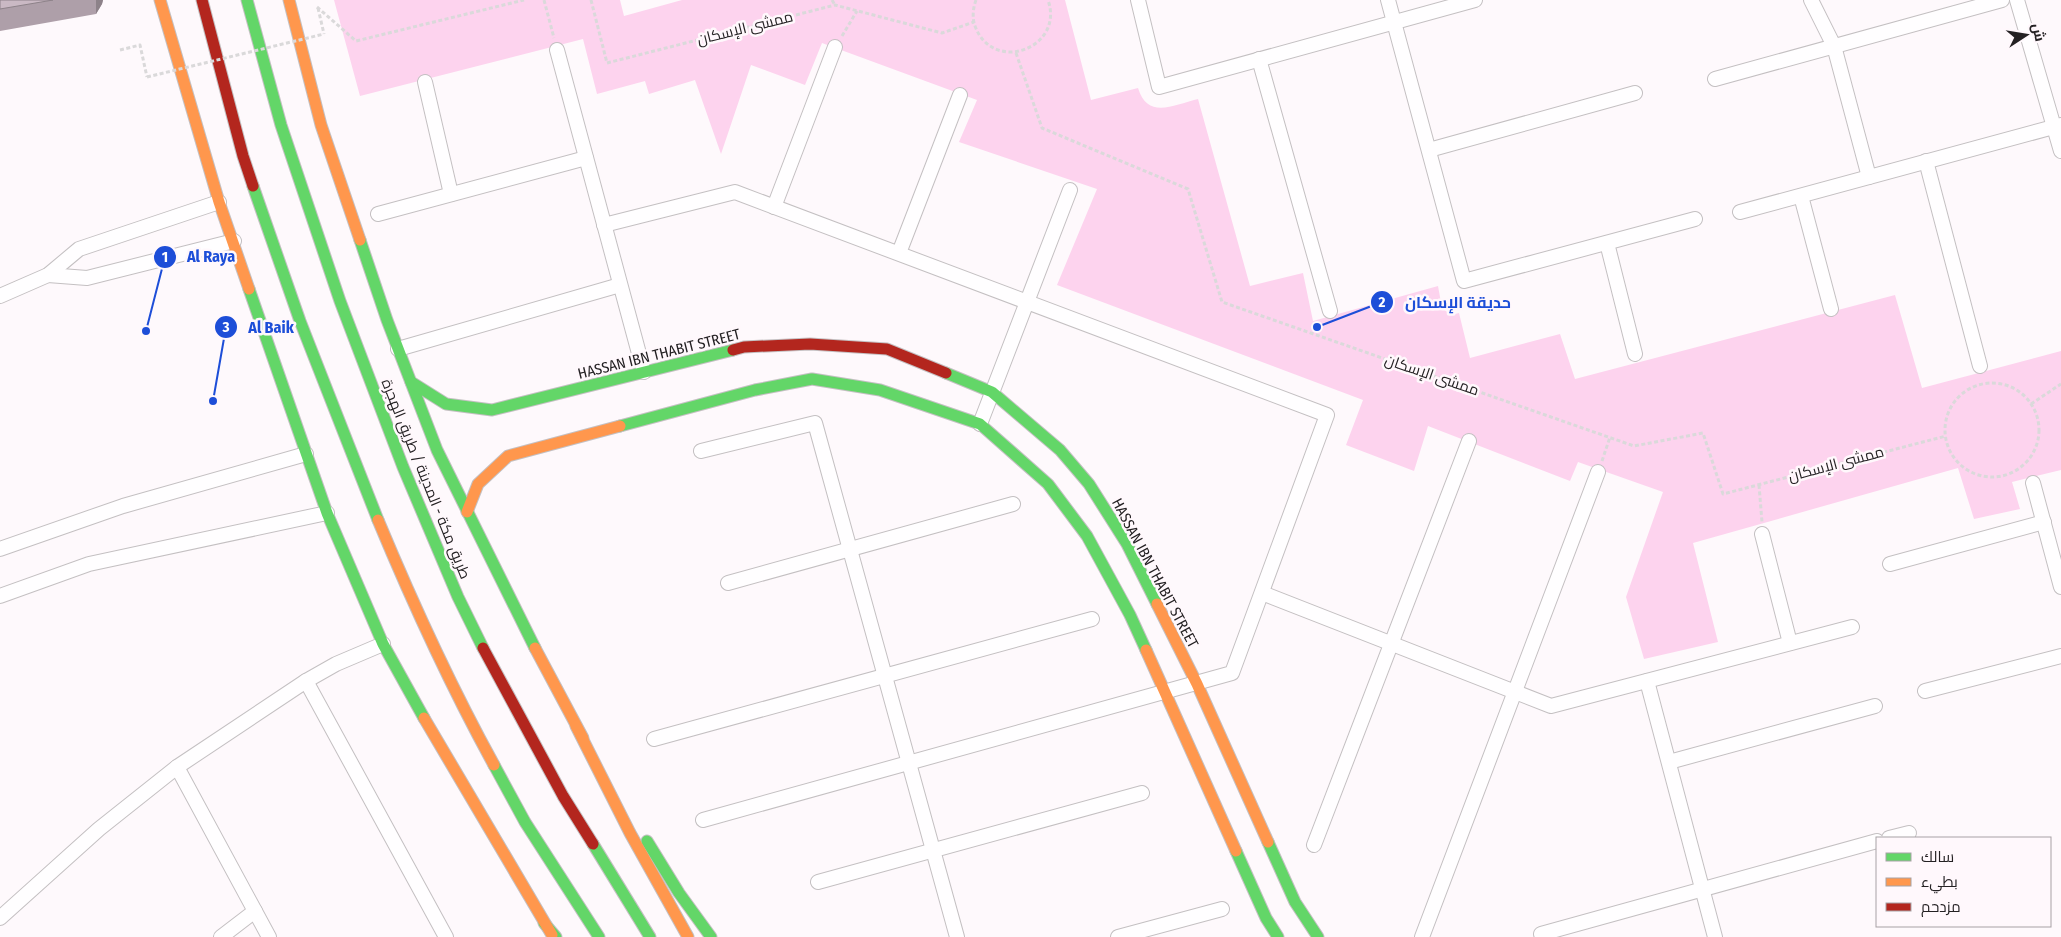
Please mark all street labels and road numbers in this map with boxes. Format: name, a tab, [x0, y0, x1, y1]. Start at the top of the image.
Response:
street label: ممشى الإسكان	[695, 7, 795, 50]
street label: HASSAN IBN THABIT STREET	[576, 325, 742, 383]
street label: ممشى الإسكان	[1382, 350, 1481, 400]
street label: طريق مكة - المدينة / طريق الهجرة	[377, 376, 474, 582]
street label: ممشى الإسكان	[1786, 443, 1886, 486]
street label: HASSAN IBN THABIT STREET	[1108, 495, 1202, 651]

